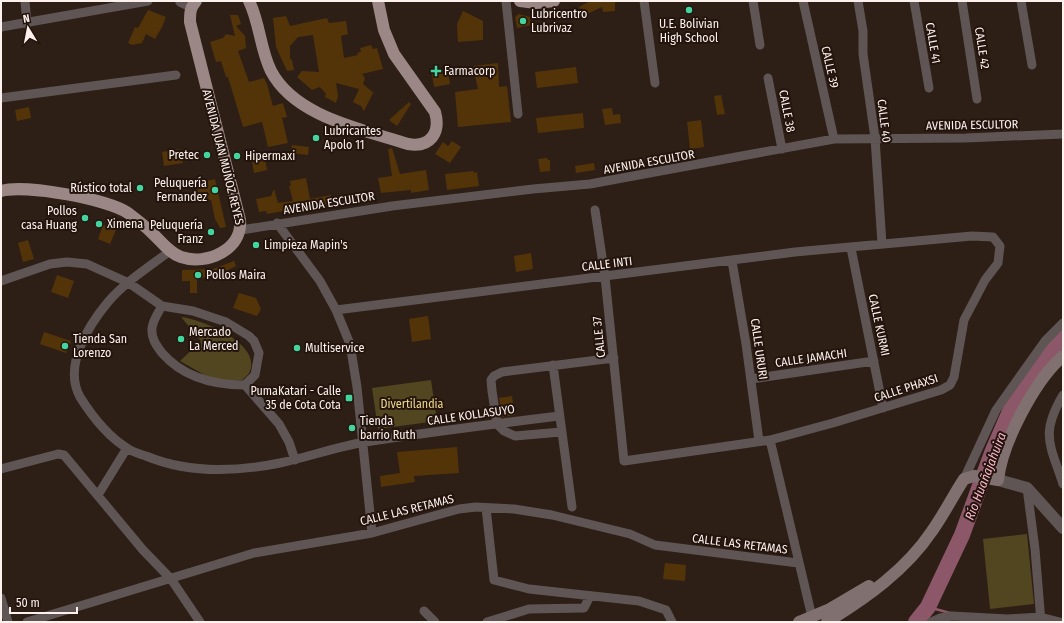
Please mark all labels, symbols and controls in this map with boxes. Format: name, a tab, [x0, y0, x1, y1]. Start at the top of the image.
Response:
marker: U.E. Bolivian High School	[684, 5, 694, 15]
place label: Lubricentro Lubrivaz	[531, 7, 587, 35]
north arrow	[8, 8, 48, 48]
text: N	[22, 12, 31, 26]
marker: Lubricentro Lubrivaz	[518, 16, 528, 26]
place label: U.E. Bolivian High School	[659, 17, 719, 45]
street label: CALLE 41	[923, 21, 943, 65]
street label: CALLE 42	[972, 26, 992, 70]
street label: CALLE 39	[818, 45, 842, 89]
place label: Farmacorp	[444, 64, 496, 78]
marker: Farmacorp	[431, 66, 441, 76]
street label: AVENIDA JUAN MUÑOZ REYES	[199, 88, 248, 226]
street label: CALLE 38	[776, 89, 798, 133]
street label: CALLE 40	[874, 99, 894, 143]
street label: AVENIDA ESCULTOR	[926, 117, 1019, 133]
place label: Lubricantes Apolo 11	[324, 124, 381, 152]
marker: Lubricantes Apolo 11	[311, 133, 321, 143]
street label: AVENIDA ESCULTOR	[602, 147, 696, 177]
place label: Pretec	[168, 148, 199, 162]
place label: Hipermaxi	[245, 149, 295, 163]
marker: Pretec	[202, 150, 212, 160]
marker: Hipermaxi	[232, 151, 242, 161]
place label: Peluquería Fernandez	[154, 176, 207, 204]
place label: Rústico total	[70, 181, 132, 195]
marker: Rústico total	[135, 183, 145, 193]
marker: Peluquería Fernandez	[210, 185, 220, 195]
street label: AVENIDA ESCULTOR	[282, 189, 376, 217]
place label: Pollos casa Huang	[21, 204, 77, 232]
marker: Pollos casa Huang	[80, 213, 90, 223]
place label: Ximena	[107, 217, 143, 231]
place label: Peluquería Franz	[150, 218, 203, 246]
marker: Ximena	[94, 219, 104, 229]
marker: Peluquería Franz	[206, 227, 216, 237]
place label: Limpieza Mapin's	[264, 238, 348, 252]
marker: Limpieza Mapin's	[251, 240, 261, 250]
street label: CALLE INTI	[581, 254, 633, 274]
place label: Pollos Maira	[206, 268, 266, 282]
marker: Pollos Maira	[193, 270, 203, 280]
street label: CALLE KURMI	[866, 293, 892, 357]
street label: CALLE 37	[590, 315, 608, 358]
street label: CALLE URURI	[748, 317, 770, 381]
place label: Mercado La Merced	[189, 325, 239, 353]
place label: Tienda San Lorenzo	[73, 332, 127, 360]
marker: Mercado La Merced	[176, 334, 186, 344]
marker: Tienda San Lorenzo	[60, 341, 70, 351]
place label: Multiservice	[305, 341, 364, 355]
marker: Multiservice	[292, 343, 302, 353]
street label: CALLE JAMACHI	[774, 346, 848, 370]
street label: CALLE PHAXSI	[872, 371, 940, 405]
place label: PumaKatari - Calle 35 de Cota Cota	[251, 384, 341, 412]
marker: PumaKatari - Calle 35 de Cota Cota	[344, 393, 354, 403]
park label: Divertilandia	[380, 397, 444, 411]
street label: CALLE KOLLASUYO	[426, 402, 516, 428]
place label: Tienda barrio Ruth	[360, 414, 416, 442]
marker: Tienda barrio Ruth	[347, 423, 357, 433]
water label: Río Huañajahuira	[962, 430, 1009, 522]
street label: CALLE LAS RETAMAS	[359, 492, 455, 528]
street label: CALLE LAS RETAMAS	[691, 531, 789, 557]
scale bar	[10, 589, 77, 615]
text: 50 m	[16, 596, 40, 610]

